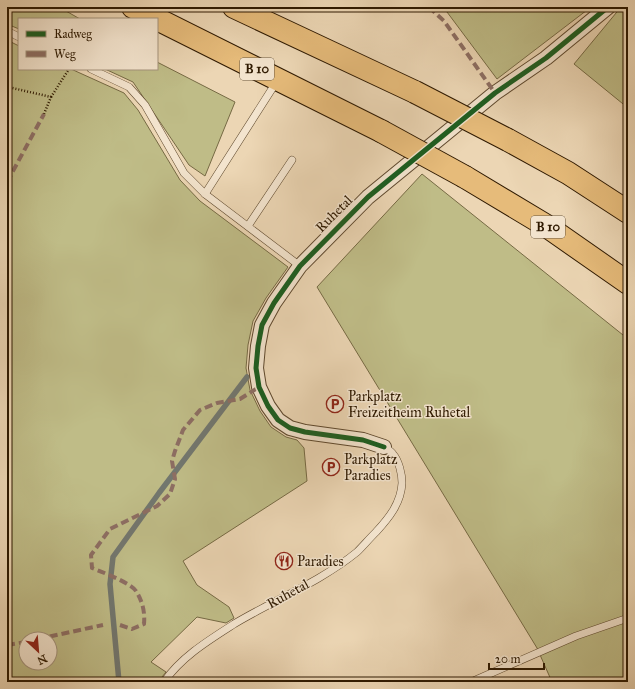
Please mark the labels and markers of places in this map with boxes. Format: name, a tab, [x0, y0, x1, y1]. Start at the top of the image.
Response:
place label: Parkplatz Freizeitheim Ruhetal	[348, 388, 471, 421]
parking icon: Parkplatz Freizeitheim Ruhetal	[325, 394, 345, 414]
place label: Parkplatz Paradies	[344, 451, 398, 484]
parking icon: Parkplatz Paradies	[321, 457, 341, 477]
restaurant icon: Paradies	[274, 551, 294, 571]
place label: Paradies	[297, 553, 344, 570]

